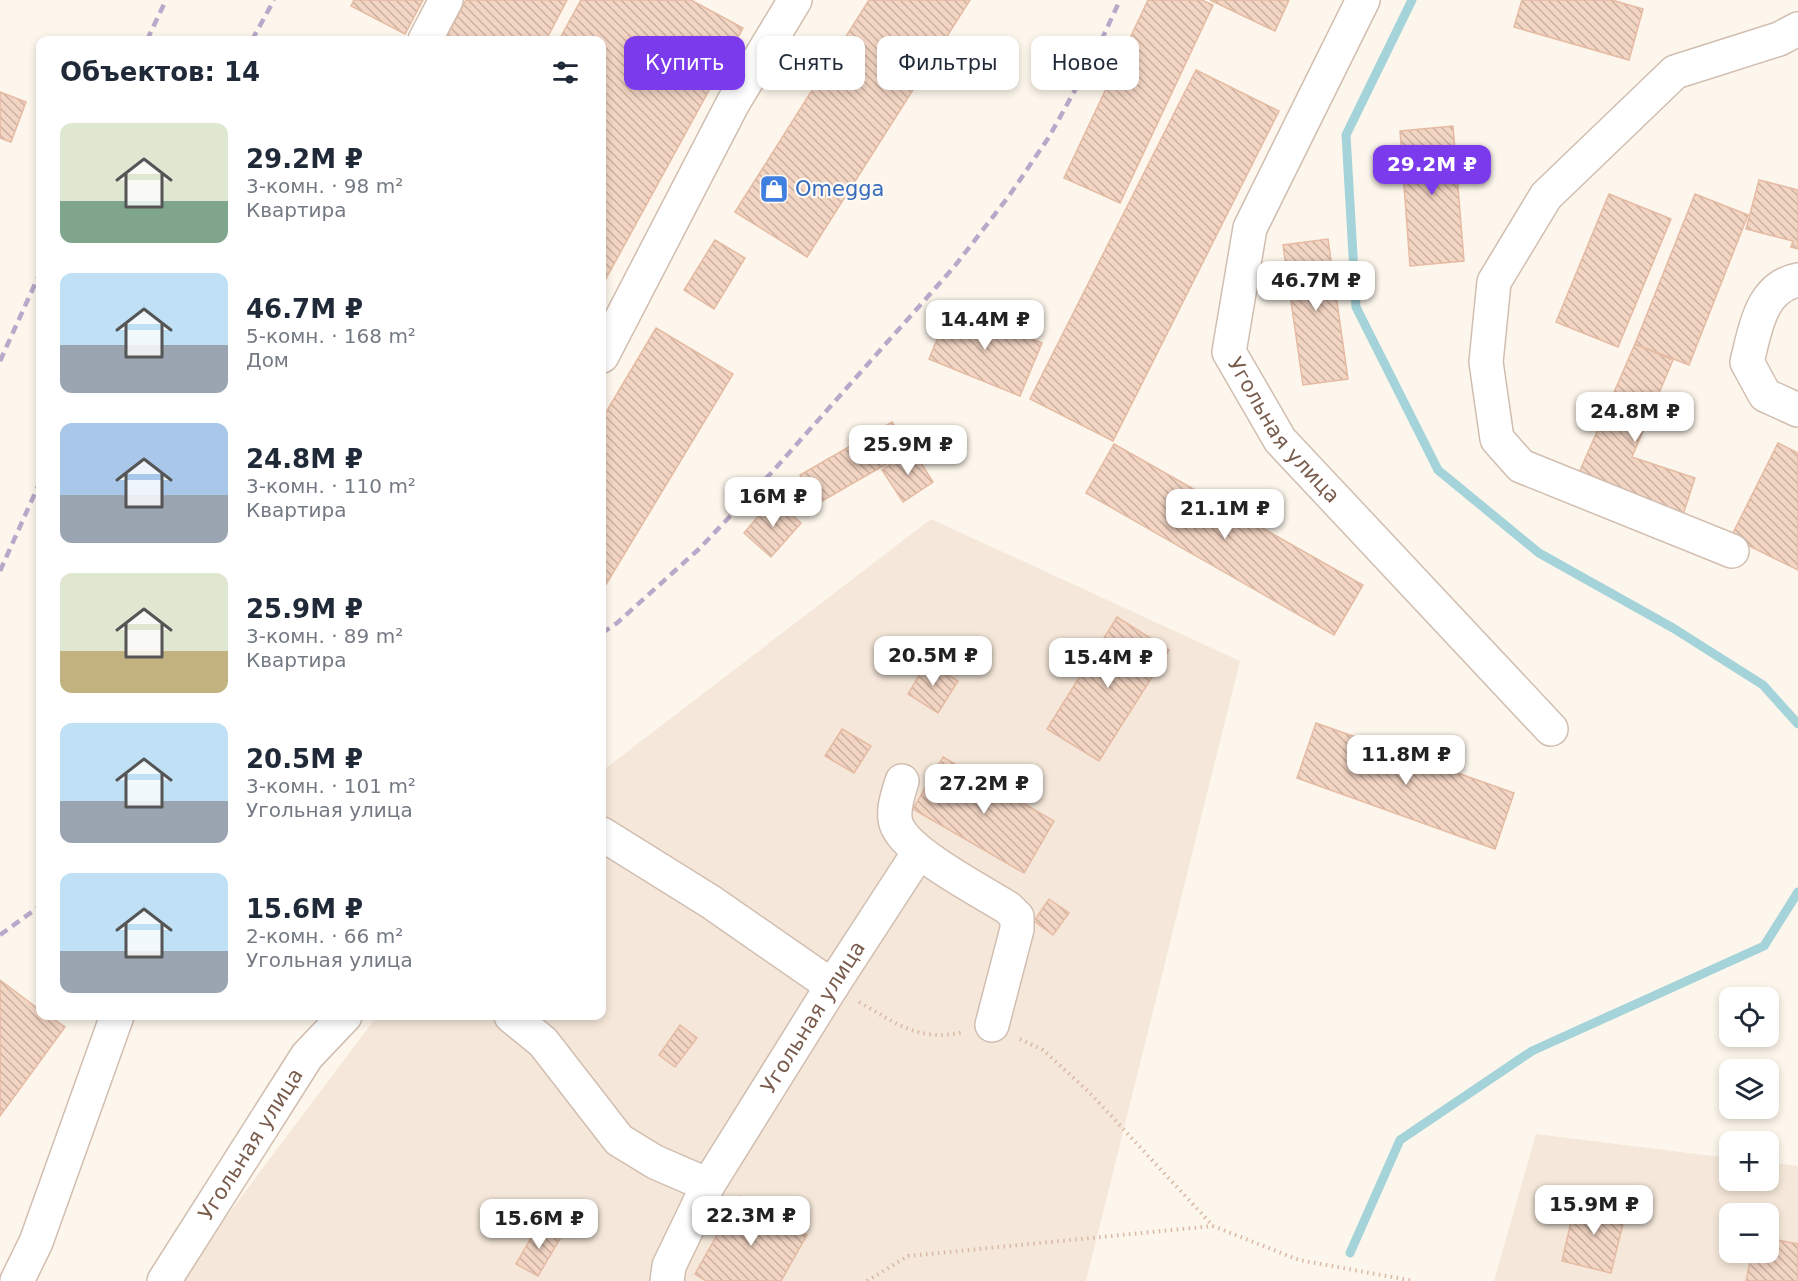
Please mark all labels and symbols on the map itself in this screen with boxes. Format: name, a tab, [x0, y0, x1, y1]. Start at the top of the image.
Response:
pin: 29.2M ₽	[1377, 145, 1487, 196]
shop icon: Omegga	[758, 173, 790, 205]
place label: Omegga	[795, 177, 884, 201]
pin: 46.7M ₽	[1261, 261, 1371, 312]
pin: 14.4M ₽	[930, 300, 1040, 351]
street label: Угольная улица	[1223, 353, 1345, 508]
pin: 24.8M ₽	[1580, 392, 1690, 443]
pin: 25.9M ₽	[853, 425, 963, 476]
pin: 16M ₽	[731, 477, 815, 528]
pin: 21.1M ₽	[1170, 489, 1280, 540]
pin: 20.5M ₽	[878, 636, 988, 687]
pin: 15.4M ₽	[1053, 638, 1163, 689]
pin: 11.8M ₽	[1351, 735, 1461, 786]
pin: 27.2M ₽	[929, 764, 1039, 815]
street label: Угольная улица	[756, 937, 870, 1098]
street label: Угольная улица	[194, 1064, 308, 1225]
pin: 15.9M ₽	[1539, 1185, 1649, 1236]
pin: 22.3M ₽	[696, 1196, 806, 1247]
pin: 15.6M ₽	[484, 1199, 594, 1250]

